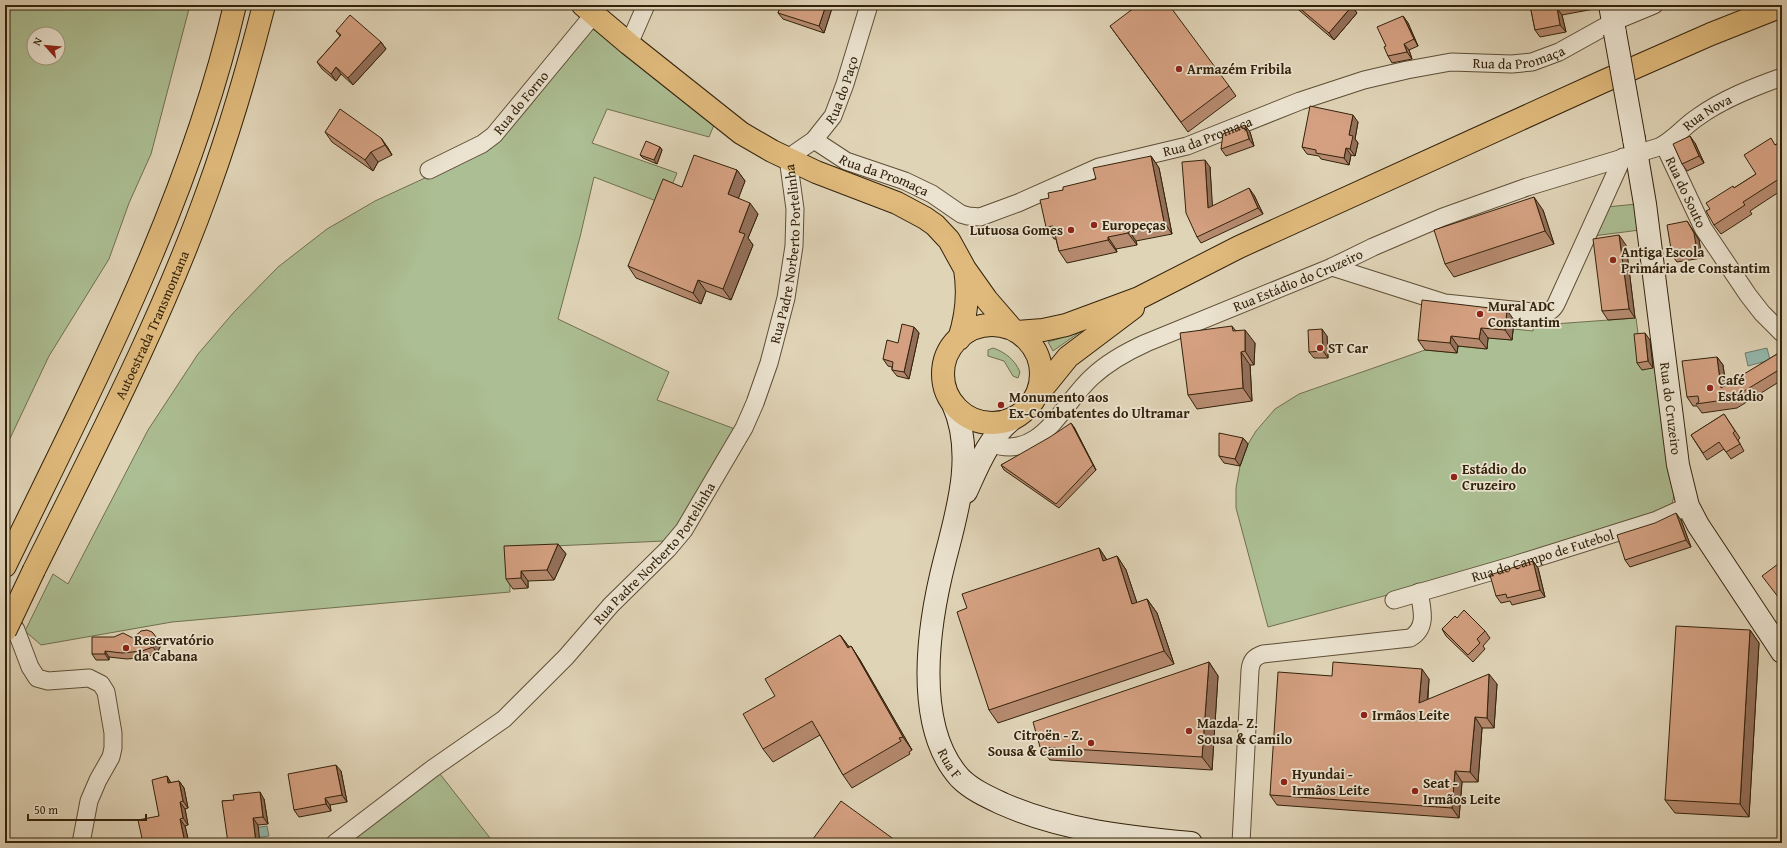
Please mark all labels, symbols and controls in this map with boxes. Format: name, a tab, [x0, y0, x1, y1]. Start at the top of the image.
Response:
north arrow	[26, 26, 66, 66]
text: N	[28, 34, 46, 48]
street label: Rua da Promaça	[1472, 40, 1569, 74]
street label: Rua do Paço	[820, 54, 863, 128]
place label: Armazém Fribila	[1187, 59, 1293, 79]
marker: Armazém Fribila	[1174, 64, 1184, 74]
street label: Rua do Forno	[488, 66, 553, 139]
street label: Rua Nova	[1678, 89, 1735, 135]
street label: Rua da Promaça	[1161, 111, 1255, 161]
street label: Rua da Promaça	[835, 149, 932, 201]
street label: Rua do Souto	[1661, 153, 1711, 231]
street label: Rua Padre Norberto Portelinha	[764, 163, 805, 346]
place label: Europeças	[1102, 215, 1166, 235]
place label: Lutuosa Gomes	[970, 220, 1063, 240]
marker: Europeças	[1089, 220, 1099, 230]
marker: Lutuosa Gomes	[1066, 225, 1076, 235]
place label: Antiga Escola Primária de Constantim	[1621, 242, 1770, 278]
street label: Rua Estádio do Cruzeiro	[1230, 244, 1366, 316]
street label: Autoestrada Transmontana	[110, 247, 194, 403]
marker: Antiga Escola Primária de Constantim	[1608, 255, 1618, 265]
place label: Mural ADC Constantim	[1488, 296, 1560, 332]
marker: Mural ADC Constantim	[1475, 309, 1485, 319]
place label: ST Car	[1328, 338, 1369, 358]
marker: ST Car	[1315, 343, 1325, 353]
street label: Rua do Cruzeiro	[1655, 361, 1687, 456]
place label: Café Estádio	[1718, 370, 1764, 406]
marker: Café Estádio	[1705, 383, 1715, 393]
place label: Monumento aos Ex-Combatentes do Ultramar	[1009, 387, 1190, 423]
marker: Monumento aos Ex-Combatentes do Ultramar	[996, 400, 1006, 410]
place label: Estádio do Cruzeiro	[1462, 459, 1527, 495]
marker: Estádio do Cruzeiro	[1449, 472, 1459, 482]
street label: Rua Padre Norberto Portelinha	[589, 478, 720, 629]
street label: Rua do Campo de Futebol	[1469, 524, 1616, 587]
place label: Reservatório da Cabana	[134, 630, 214, 666]
marker: Reservatório da Cabana	[121, 643, 131, 653]
place label: Irmãos Leite	[1372, 705, 1450, 725]
marker: Irmãos Leite	[1359, 710, 1369, 720]
place label: Mazda- Z. Sousa & Camilo	[1197, 713, 1293, 749]
place label: Citroën - Z. Sousa & Camilo	[988, 725, 1084, 761]
marker: Mazda- Z. Sousa & Camilo	[1184, 726, 1194, 736]
marker: Citroën - Z. Sousa & Camilo	[1086, 738, 1096, 748]
street label: Rua F	[933, 745, 967, 783]
place label: Hyundai - Irmãos Leite	[1292, 764, 1370, 800]
place label: Seat - Irmãos Leite	[1423, 773, 1501, 809]
marker: Hyundai - Irmãos Leite	[1279, 777, 1289, 787]
marker: Seat - Irmãos Leite	[1410, 786, 1420, 796]
scale bar	[28, 796, 146, 822]
text: 50 m	[34, 801, 58, 818]

